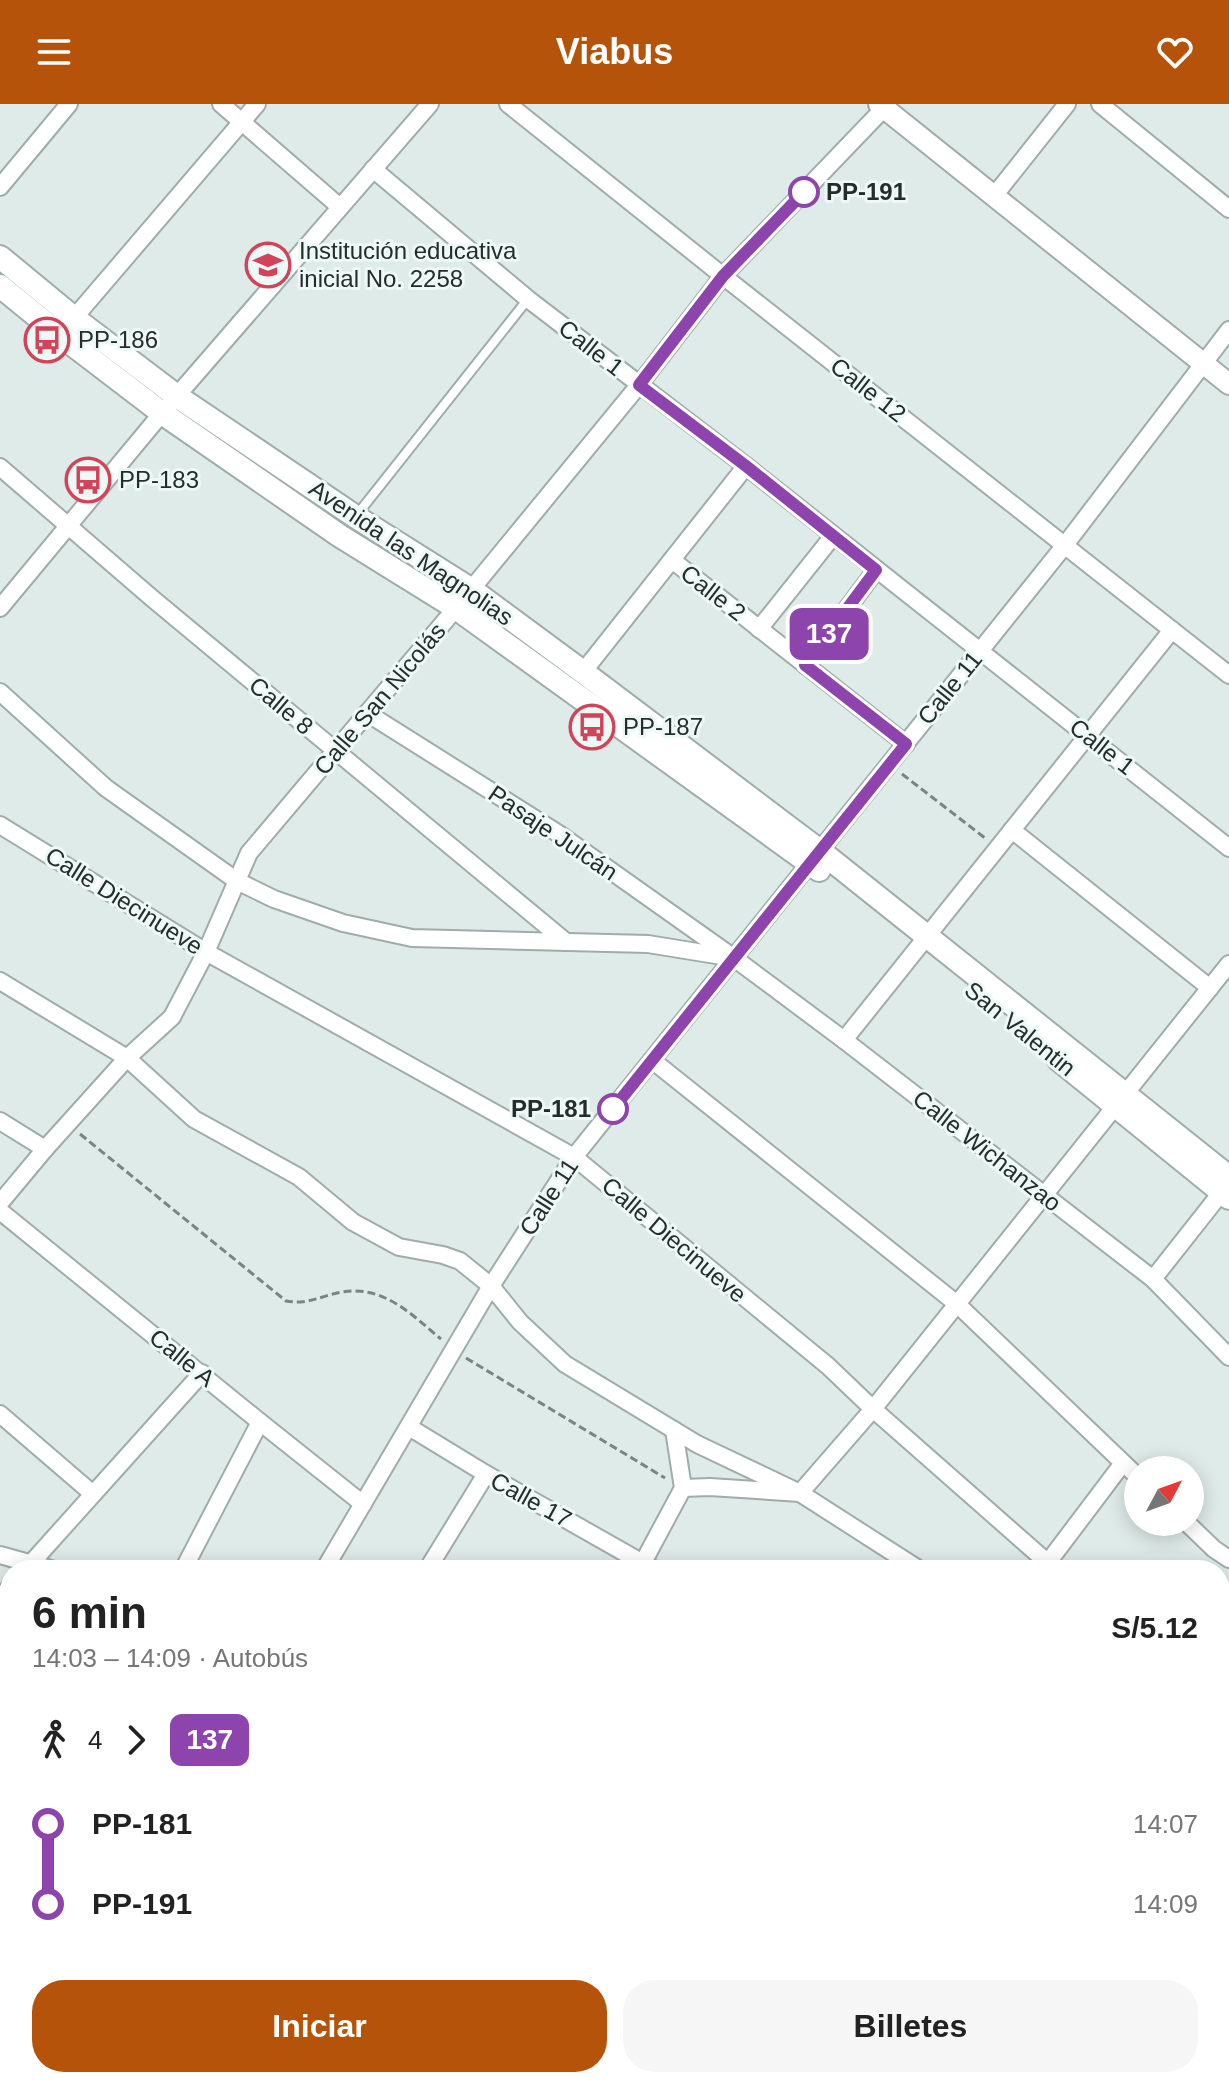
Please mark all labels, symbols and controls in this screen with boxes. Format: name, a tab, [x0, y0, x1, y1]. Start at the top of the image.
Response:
icon: menu	[32, 30, 76, 74]
icon: heart	[1153, 30, 1197, 74]
text: Viabus	[556, 31, 673, 72]
marker: PP-191	[789, 177, 819, 207]
place label: PP-191	[826, 178, 906, 205]
place label: Institución educativa inicial No. 2258	[299, 237, 517, 292]
school or university icon: Institución educativa inicial No. 2258	[244, 241, 292, 289]
street label: Calle 1	[554, 314, 629, 381]
bus stop icon: PP-186	[23, 316, 71, 364]
place label: PP-186	[78, 326, 158, 353]
street label: Calle 12	[825, 352, 911, 427]
bus stop icon: PP-183	[64, 456, 112, 504]
place label: PP-183	[119, 466, 199, 493]
street label: Avenida las Magnolias	[304, 474, 518, 631]
street label: Calle 2	[676, 559, 751, 626]
line badge: 137	[783, 608, 875, 660]
street label: Calle San Nicolás	[308, 617, 451, 780]
text: 137	[806, 618, 852, 649]
street label: Calle 11	[912, 646, 987, 730]
street label: Calle 8	[244, 671, 319, 740]
bus stop icon: PP-187	[568, 703, 616, 751]
place label: PP-187	[623, 713, 703, 740]
street label: Calle 1	[1065, 713, 1140, 780]
street label: Pasaje Julcán	[484, 780, 623, 886]
street label: Calle Diecinueve	[41, 841, 208, 960]
street label: San Valentin	[960, 976, 1081, 1081]
street label: Calle Wichanzao	[908, 1085, 1067, 1217]
marker: PP-181	[598, 1094, 628, 1124]
place label: PP-181	[511, 1095, 591, 1122]
street label: Calle 11	[514, 1153, 583, 1240]
street label: Calle Diecinueve	[597, 1171, 752, 1308]
street label: Calle A	[144, 1323, 220, 1392]
north arrow	[1124, 1456, 1204, 1536]
map controls	[1124, 1456, 1204, 1536]
street label: Calle 17	[486, 1466, 576, 1533]
text: 6 min	[32, 1588, 147, 1637]
text: S/5.12	[1111, 1611, 1198, 1644]
text: 14:03 – 14:09 · Autobús	[32, 1643, 308, 1673]
icon: walk	[32, 1718, 76, 1762]
icon: forward	[114, 1718, 158, 1762]
text: 137	[186, 1724, 233, 1755]
text: 4	[88, 1725, 102, 1755]
text: PP-181	[92, 1807, 192, 1840]
text: 14:07	[1133, 1809, 1198, 1839]
text: PP-191	[92, 1887, 192, 1920]
text: 14:09	[1133, 1889, 1198, 1919]
button: Iniciar	[32, 1980, 607, 2072]
button: Billetes	[623, 1980, 1198, 2072]

